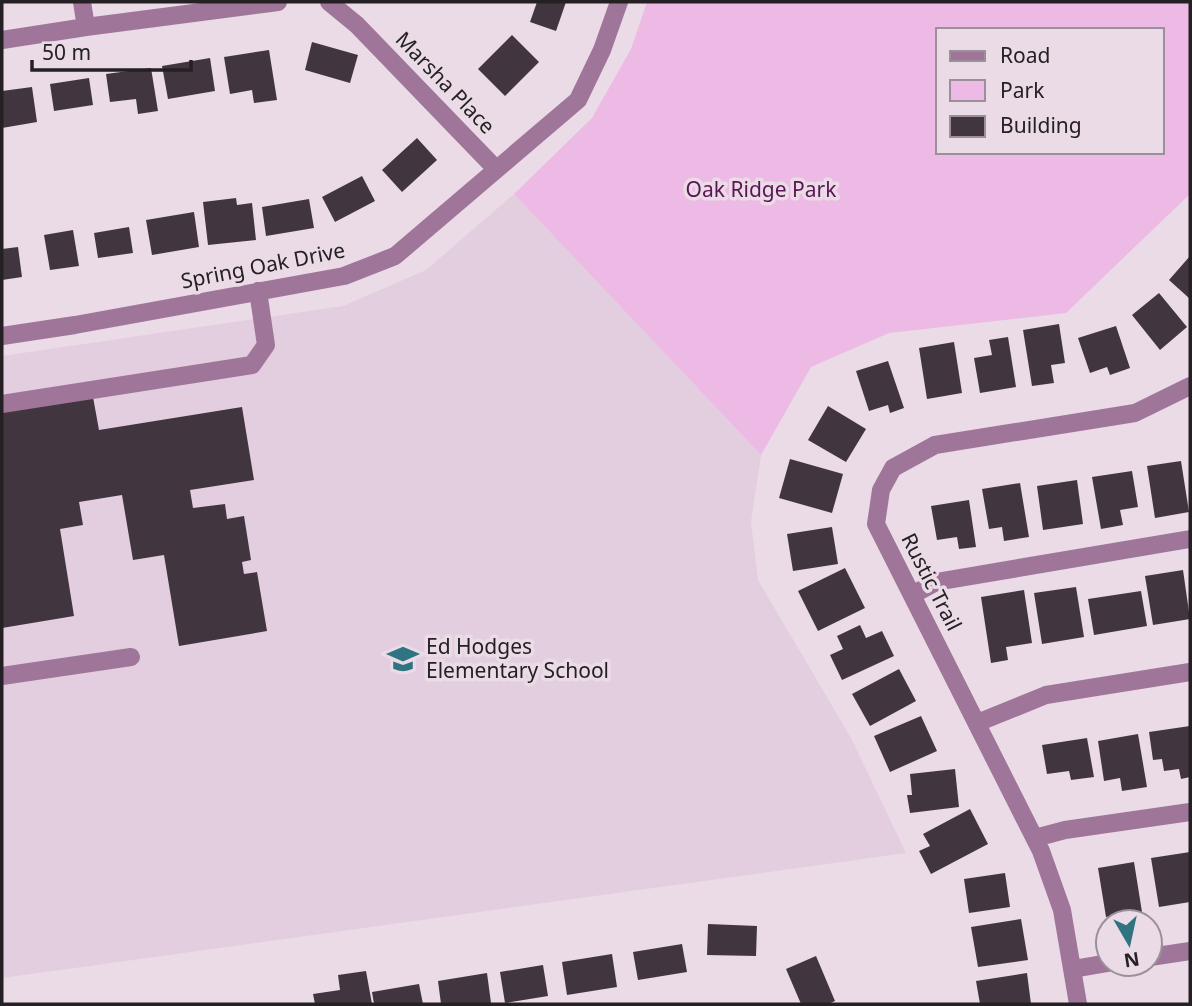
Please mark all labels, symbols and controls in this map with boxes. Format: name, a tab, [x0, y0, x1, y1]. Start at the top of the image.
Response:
street label: Marsha Place	[390, 25, 502, 139]
scale bar	[32, 28, 191, 72]
legend	[936, 28, 1164, 154]
text: 50 m	[42, 38, 91, 66]
text: Road	[1000, 41, 1050, 69]
text: Park	[1000, 76, 1045, 104]
text: Building	[1000, 111, 1082, 139]
park label: Oak Ridge Park	[686, 175, 837, 203]
street label: Spring Oak Drive	[178, 235, 347, 295]
street label: Rustic Trail	[895, 528, 968, 635]
place label: Ed Hodges Elementary School	[426, 632, 609, 684]
school or university icon: Ed Hodges Elementary School	[386, 642, 420, 676]
north arrow	[1094, 908, 1164, 978]
text: N	[1122, 946, 1141, 974]

